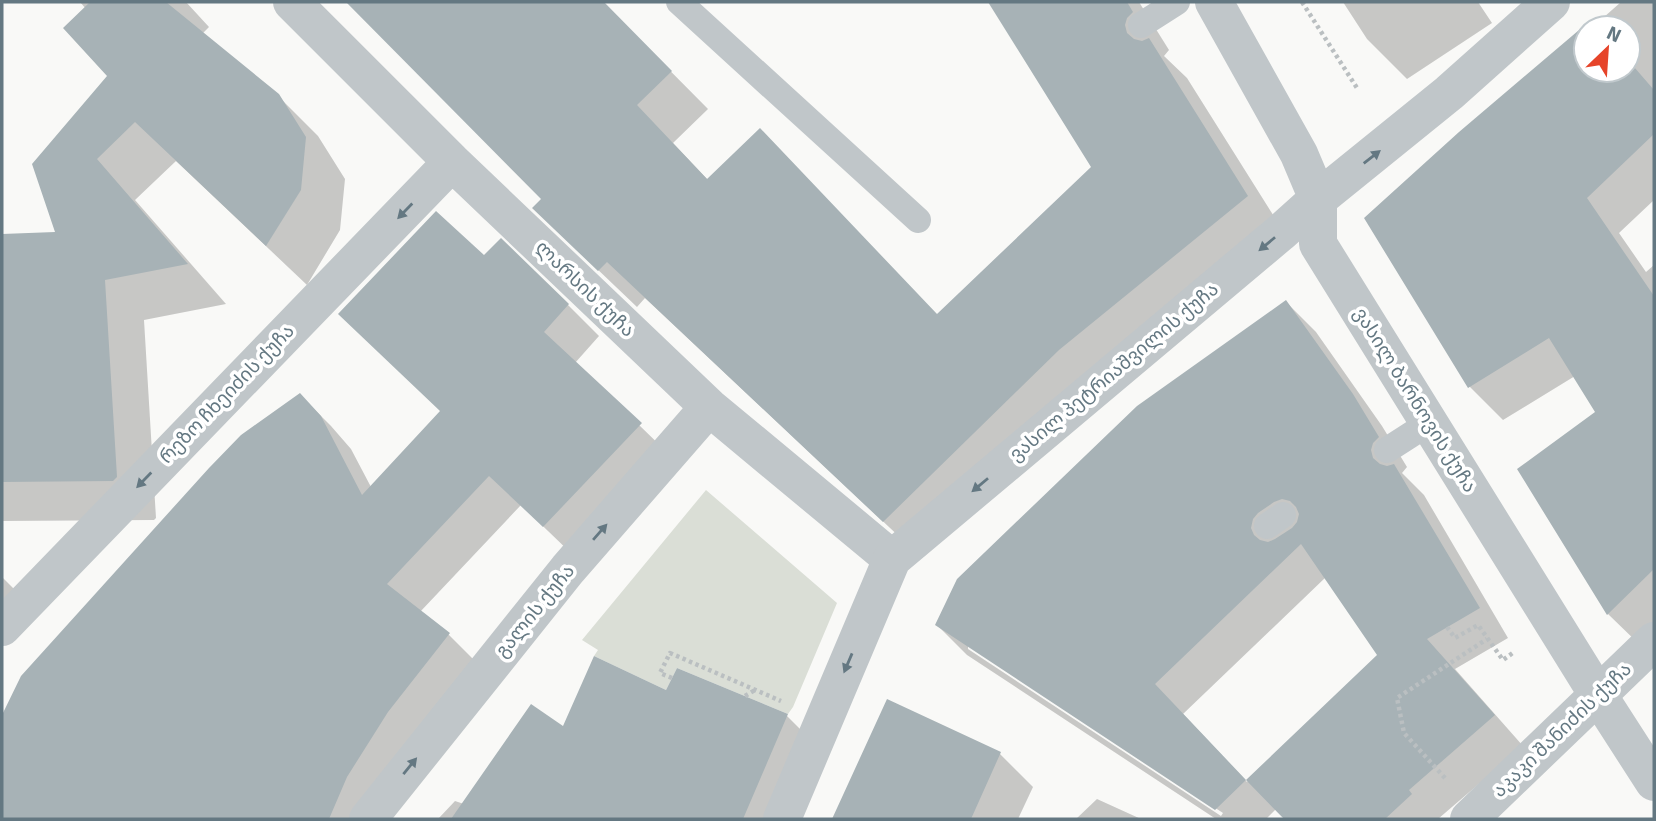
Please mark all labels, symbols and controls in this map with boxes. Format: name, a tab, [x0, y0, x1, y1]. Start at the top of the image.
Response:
north arrow	[1572, 14, 1642, 84]
text: N	[1603, 21, 1625, 48]
one-way arrow	[1362, 149, 1380, 164]
one-way arrow	[397, 202, 413, 219]
street label: ლარსის ქუჩა	[530, 236, 640, 342]
one-way arrow	[1258, 236, 1276, 252]
street label: ვასილ პეტრიაშვილის ქუჩა	[1004, 277, 1224, 467]
street label: ვასილ ბარნოვის ქუჩა	[1348, 303, 1482, 497]
street label: რეზო ჩხეიძის ქუჩა	[154, 319, 300, 469]
one-way arrow	[137, 471, 153, 488]
one-way arrow	[972, 477, 989, 492]
one-way arrow	[592, 523, 608, 541]
street label: გალის ქუჩა	[490, 560, 580, 662]
one-way arrow	[842, 652, 853, 673]
street label: აკაკი შანიძის ქუჩა	[1487, 657, 1637, 803]
one-way arrow	[402, 757, 417, 775]

